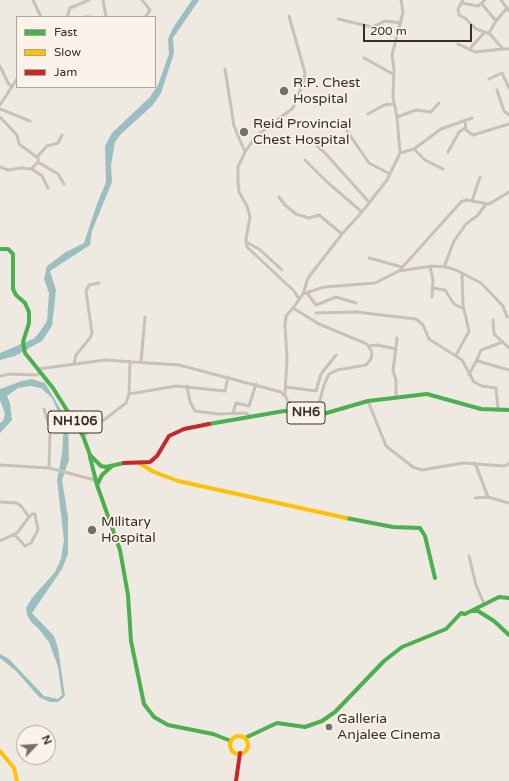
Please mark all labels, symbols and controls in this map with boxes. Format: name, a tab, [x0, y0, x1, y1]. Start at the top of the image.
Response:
legend	[16, 16, 156, 88]
scale bar	[365, 16, 474, 42]
text: 200 m	[370, 24, 407, 38]
text: Fast	[54, 25, 77, 39]
text: Slow	[54, 45, 81, 59]
text: Jam	[54, 65, 77, 79]
place label: R.P. Chest Hospital	[293, 75, 360, 108]
marker: R.P. Chest Hospital	[278, 85, 290, 97]
place label: Reid Provincial Chest Hospital	[253, 116, 351, 148]
marker: Reid Provincial Chest Hospital	[238, 126, 250, 138]
road number: NH6	[287, 402, 325, 424]
road number: NH106	[48, 411, 102, 433]
place label: Military Hospital	[101, 514, 156, 546]
marker: Military Hospital	[86, 524, 98, 536]
place label: Galleria Anjalee Cinema	[337, 711, 441, 744]
marker: Galleria Anjalee Cinema	[324, 722, 334, 732]
north arrow	[16, 725, 56, 765]
text: N	[39, 733, 54, 747]

